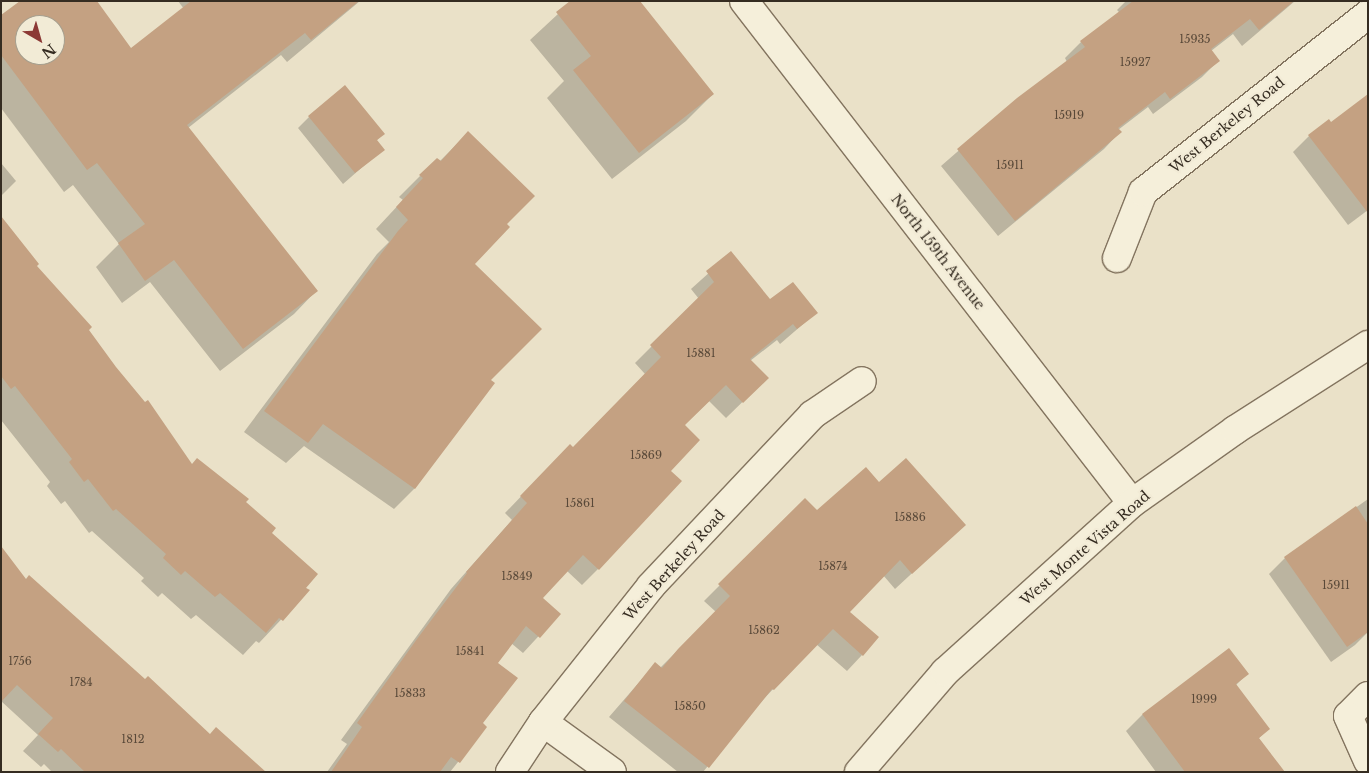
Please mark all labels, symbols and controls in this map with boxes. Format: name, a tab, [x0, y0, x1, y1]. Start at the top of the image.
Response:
north arrow	[15, 15, 65, 65]
house number: 15935	[1179, 32, 1211, 46]
text: N	[38, 40, 59, 62]
house number: 15927	[1120, 55, 1150, 69]
street label: West Berkeley Road	[1166, 73, 1288, 177]
house number: 15919	[1054, 108, 1084, 122]
house number: 15911	[996, 158, 1024, 172]
street label: North 159th Avenue	[888, 191, 988, 313]
house number: 15881	[686, 346, 716, 360]
house number: 15869	[630, 448, 662, 462]
street label: West Monte Vista Road	[1017, 487, 1153, 609]
house number: 15861	[565, 496, 595, 510]
street label: West Berkeley Road	[620, 506, 728, 624]
house number: 15886	[894, 510, 926, 524]
house number: 15874	[818, 559, 848, 573]
house number: 15849	[501, 569, 533, 583]
house number: 15911	[1322, 578, 1350, 592]
house number: 15862	[748, 623, 780, 637]
house number: 15841	[455, 644, 485, 658]
house number: 1756	[8, 654, 32, 668]
house number: 1784	[69, 675, 93, 689]
house number: 15833	[394, 686, 426, 700]
house number: 1999	[1191, 692, 1217, 706]
house number: 15850	[674, 699, 706, 713]
house number: 1812	[121, 732, 145, 746]

